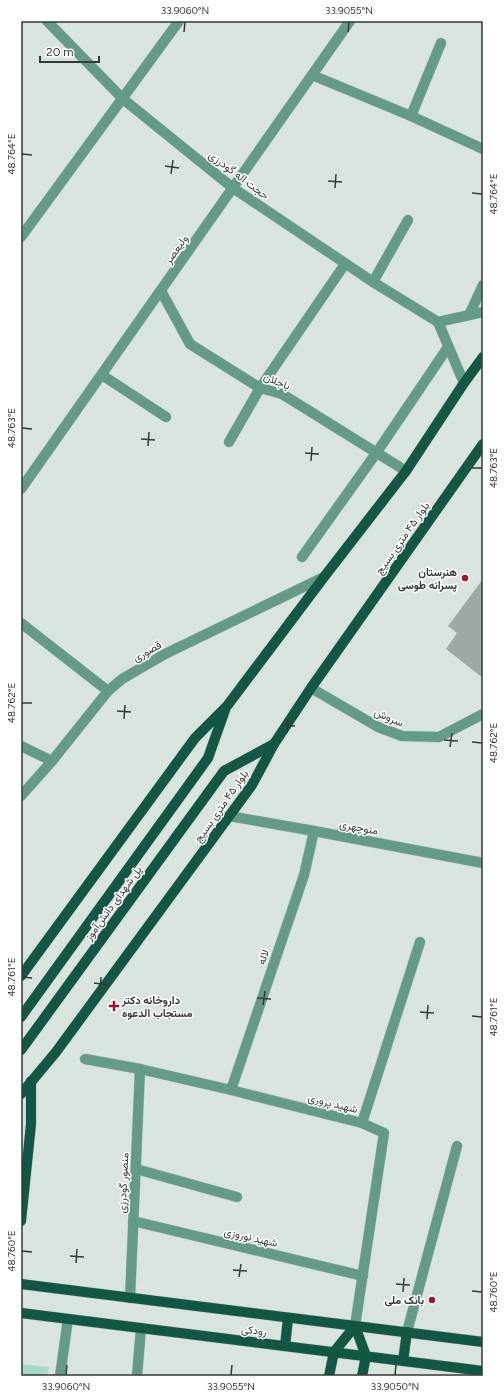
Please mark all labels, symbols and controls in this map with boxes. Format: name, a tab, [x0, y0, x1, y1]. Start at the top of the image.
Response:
text: 33.9060°N	[161, 4, 209, 17]
text: 33.9055°N	[325, 4, 373, 17]
scale bar	[40, 38, 99, 64]
text: 20 m	[46, 45, 74, 59]
text: 48.764°E	[5, 133, 18, 175]
street label: حجت اله گودرزی	[206, 149, 271, 202]
text: 48.764°E	[487, 173, 500, 215]
street label: ولیعصر	[161, 232, 191, 267]
street label: باجلان	[262, 370, 292, 393]
text: 48.763°E	[5, 408, 18, 448]
text: 48.763°E	[487, 448, 500, 488]
street label: بلوار ۴۵ متری بسیج	[373, 500, 433, 578]
place label: هنرستان پسرانه طوسی	[398, 566, 457, 593]
marker: هنرستان پسرانه طوسی	[460, 573, 470, 583]
street label: قصوری	[131, 638, 164, 665]
text: 48.762°E	[5, 683, 18, 723]
street label: سروش	[372, 705, 406, 730]
text: 48.762°E	[487, 723, 500, 763]
street label: بلوار ۴۵ متری بسیج	[192, 768, 252, 846]
street label: منوچهری	[338, 817, 380, 839]
street label: پل شهدای دانش‌آموز	[82, 863, 146, 944]
street label: لاله	[255, 948, 272, 966]
text: 48.761°E	[5, 957, 18, 997]
place label: داروخانه دکتر مستجاب الدعوه	[121, 994, 192, 1020]
text: 48.761°E	[487, 997, 500, 1037]
marker: داروخانه دکتر مستجاب الدعوه	[109, 1001, 119, 1011]
street label: شهید پروری	[306, 1091, 360, 1117]
street label: منصور گودرزی	[115, 1152, 132, 1214]
street label: شهید نوروزی	[223, 1225, 279, 1250]
text: 48.760°E	[5, 1230, 18, 1272]
text: 48.760°E	[487, 1271, 500, 1313]
place label: بانک ملی	[385, 1294, 424, 1307]
marker: بانک ملی	[427, 1295, 437, 1305]
street label: رودکی	[240, 1322, 268, 1339]
text: 33.9060°N	[42, 1380, 90, 1393]
text: 33.9055°N	[207, 1380, 255, 1393]
text: 33.9050°N	[371, 1380, 419, 1393]

